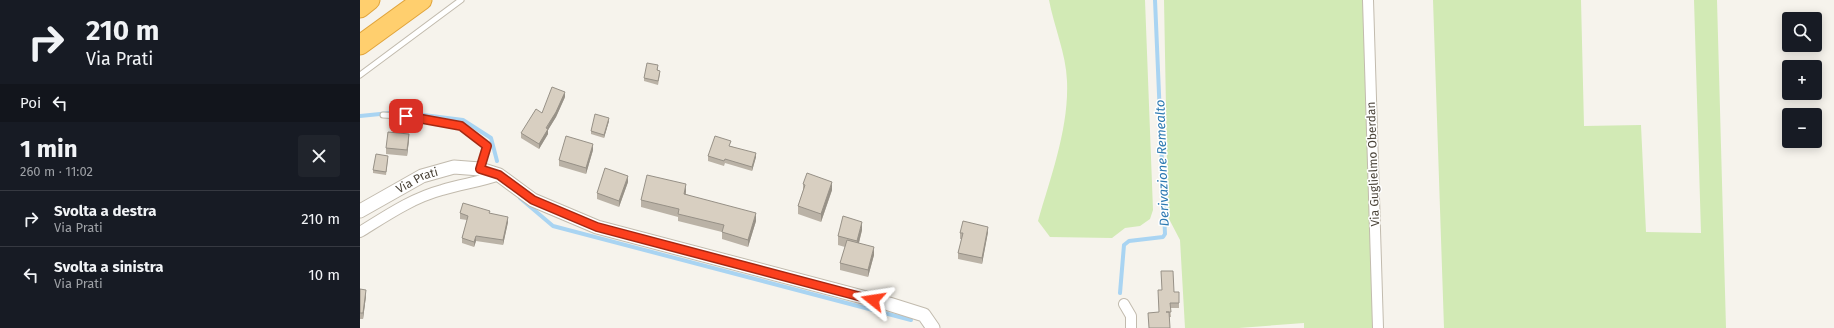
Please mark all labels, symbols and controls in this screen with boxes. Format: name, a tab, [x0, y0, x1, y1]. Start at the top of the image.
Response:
map controls	[1782, 12, 1822, 148]
button: search	[1782, 12, 1822, 52]
text: 210 m	[86, 14, 160, 47]
icon: right	[20, 16, 72, 68]
text: Via Prati	[86, 48, 153, 70]
button: +	[1782, 60, 1822, 100]
icon: left	[49, 92, 71, 114]
text: Poi	[20, 94, 41, 112]
pin	[389, 99, 423, 133]
water label: Derivazione Remealto	[1152, 99, 1172, 227]
street label: Via Guglielmo Oberdan	[1364, 101, 1382, 227]
icon: arrive	[395, 105, 417, 127]
button: −	[1782, 108, 1822, 148]
text: 1 min	[20, 135, 78, 163]
button: close	[298, 135, 340, 177]
text: 260 m · 11:02	[20, 164, 93, 179]
street label: Via Prati	[394, 165, 440, 196]
text: Svolta a destra	[54, 202, 156, 220]
icon: right	[20, 208, 42, 230]
text: 210 m	[301, 210, 340, 228]
text: Via Prati	[54, 220, 103, 235]
text: Svolta a sinistra	[54, 258, 164, 276]
icon: left	[20, 264, 42, 286]
text: 10 m	[308, 266, 340, 284]
text: Via Prati	[54, 276, 103, 291]
position arrow	[852, 279, 894, 321]

